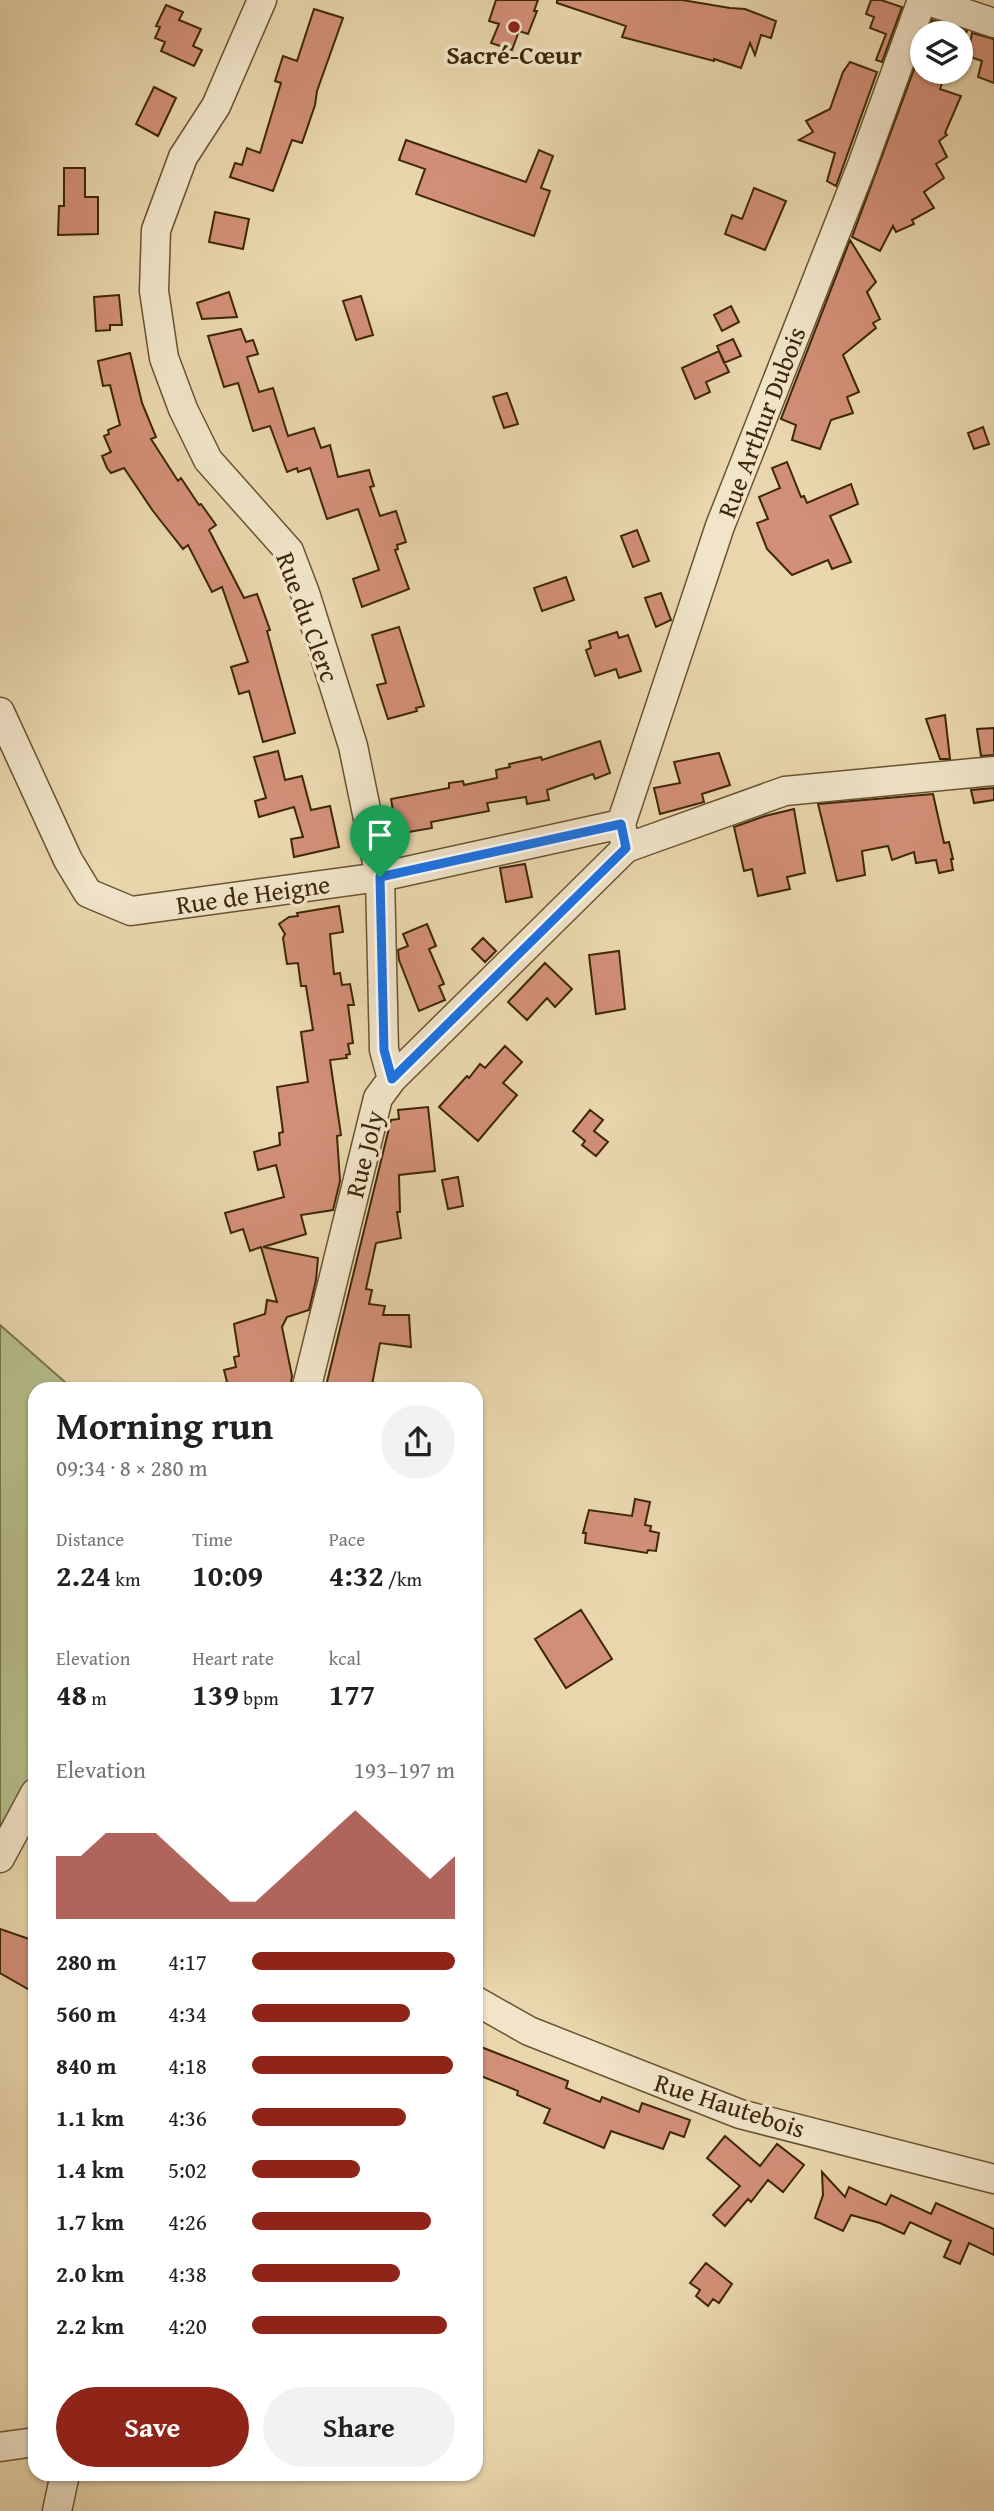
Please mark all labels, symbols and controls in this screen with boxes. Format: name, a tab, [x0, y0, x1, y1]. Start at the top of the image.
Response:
marker: Sacré-Cœur	[506, 19, 522, 35]
map controls	[910, 21, 973, 84]
button: layers	[910, 21, 973, 84]
place label: Sacré-Cœur	[446, 35, 582, 74]
street label: Rue Arthur Dubois	[707, 321, 815, 523]
street label: Rue du Clerc	[266, 546, 350, 688]
pin	[350, 805, 410, 877]
icon: arrive	[361, 816, 399, 854]
street label: Rue de Heigne	[173, 864, 333, 924]
street label: Rue Joly	[334, 1106, 394, 1202]
text: Morning run	[56, 1397, 273, 1453]
button: share	[381, 1405, 455, 1479]
text: 09:34 · 8 × 280 m	[56, 1451, 208, 1484]
text: Distance	[56, 1525, 124, 1553]
text: Time	[192, 1525, 233, 1553]
text: Pace	[329, 1525, 365, 1553]
text: 2.24	[56, 1553, 111, 1597]
text: 10:09	[192, 1553, 263, 1597]
text: 4:32	[329, 1553, 384, 1597]
text: km	[111, 1565, 140, 1593]
text: /km	[384, 1565, 422, 1593]
text: Elevation	[56, 1644, 130, 1672]
text: Heart rate	[192, 1644, 274, 1672]
text: kcal	[329, 1644, 361, 1672]
text: 48	[56, 1672, 87, 1716]
text: 139	[192, 1672, 239, 1716]
text: 177	[329, 1672, 375, 1716]
text: m	[87, 1684, 107, 1712]
text: bpm	[239, 1684, 279, 1712]
text: Elevation	[56, 1753, 146, 1786]
text: 193–197 m	[354, 1753, 455, 1786]
text: 280 m	[56, 1945, 117, 1978]
text: 4:17	[168, 1945, 207, 1978]
text: 560 m	[56, 1997, 117, 2030]
text: 4:34	[168, 1997, 207, 2030]
text: 840 m	[56, 2049, 117, 2082]
text: 4:18	[168, 2049, 207, 2082]
street label: Rue Hautebois	[650, 2062, 810, 2148]
text: 1.1 km	[56, 2101, 124, 2134]
text: 4:36	[168, 2101, 207, 2134]
text: 1.4 km	[56, 2153, 124, 2186]
text: 5:02	[168, 2153, 207, 2186]
text: 1.7 km	[56, 2205, 124, 2238]
text: 4:26	[168, 2205, 207, 2238]
text: 2.0 km	[56, 2257, 124, 2290]
text: 4:38	[168, 2257, 207, 2290]
text: 2.2 km	[56, 2309, 124, 2342]
text: 4:20	[168, 2309, 207, 2342]
button: Save	[56, 2387, 249, 2467]
button: Share	[263, 2387, 455, 2467]

